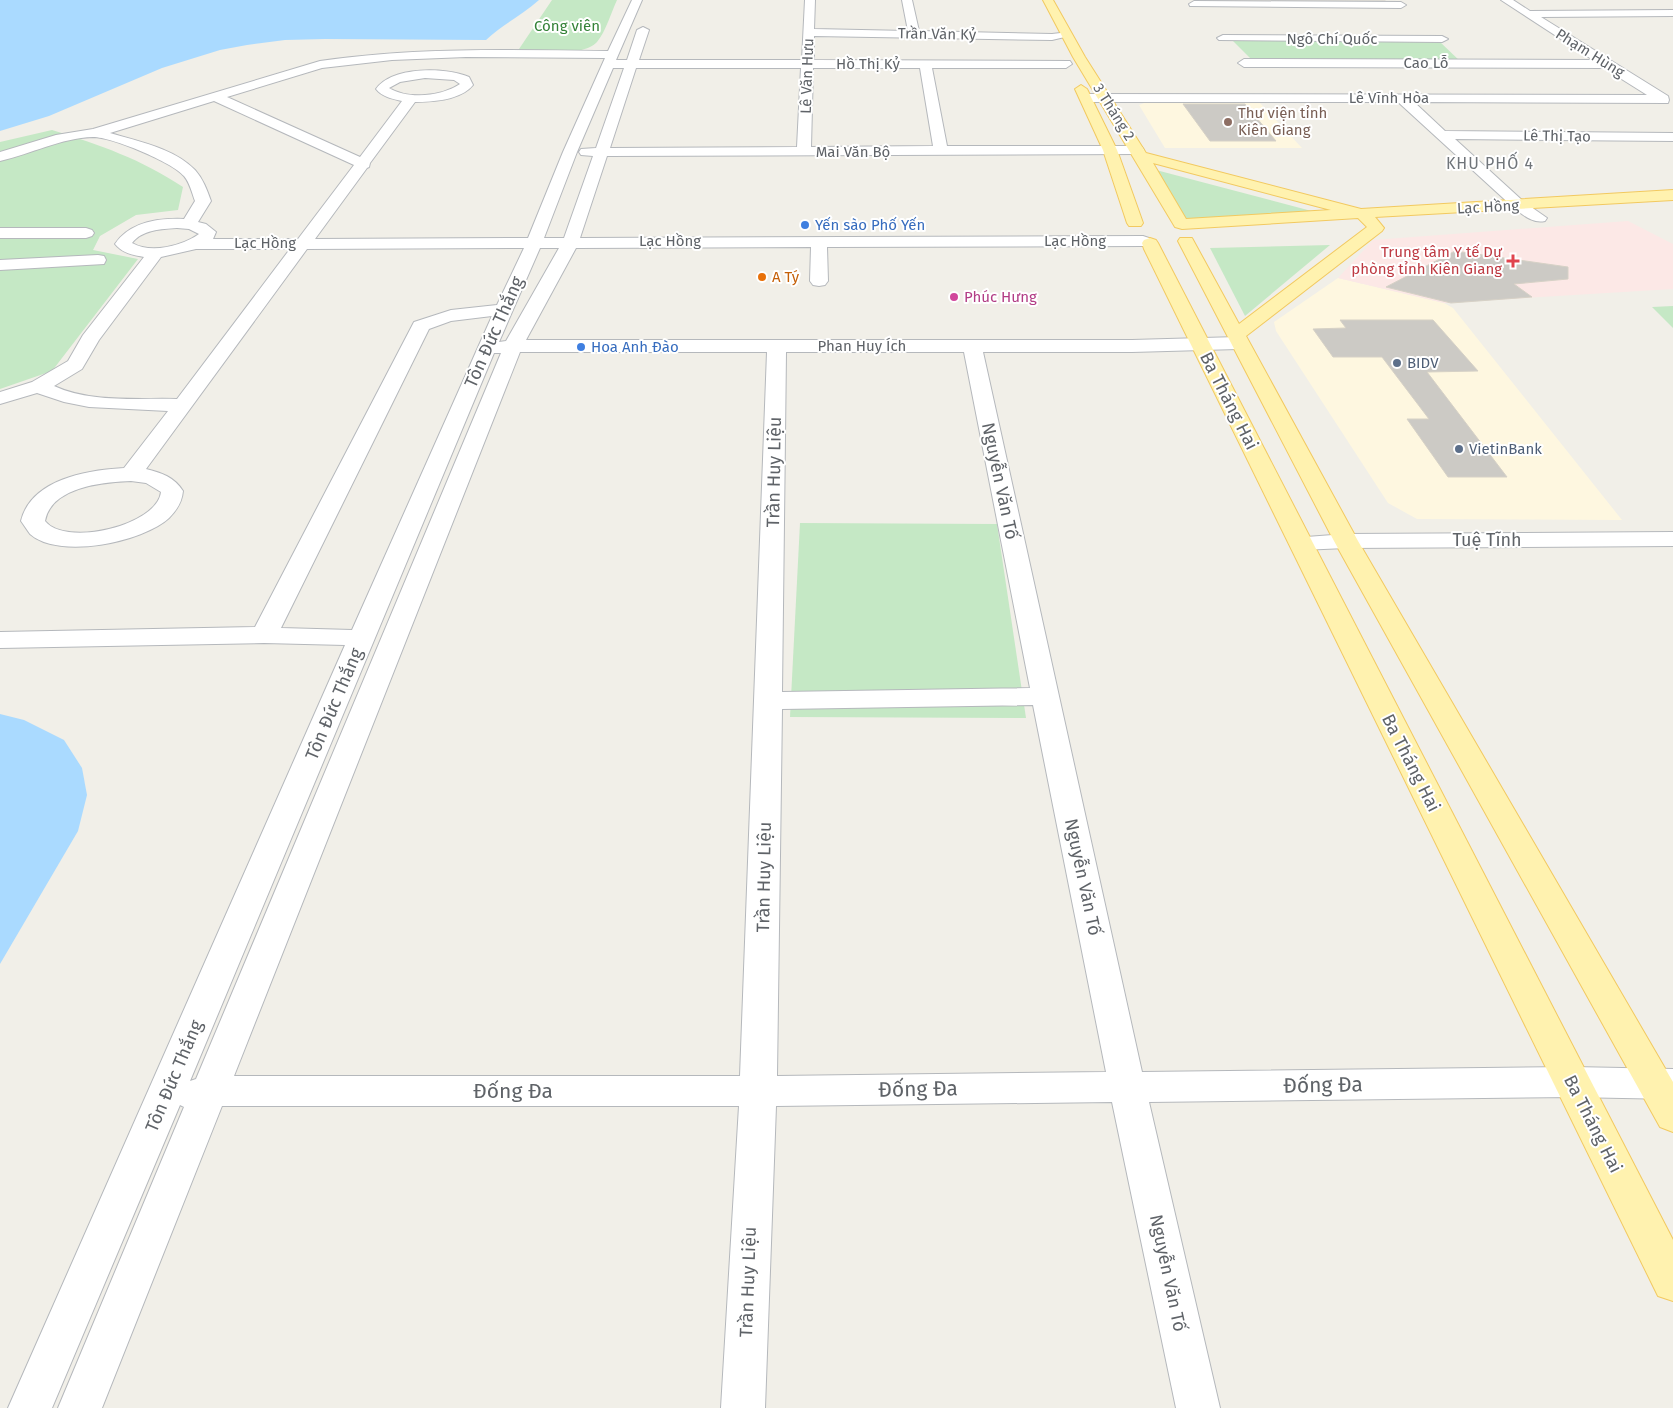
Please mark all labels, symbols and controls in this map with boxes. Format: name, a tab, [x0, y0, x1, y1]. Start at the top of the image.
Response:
park label: Công viên	[534, 17, 600, 35]
street label: Trần Văn Kỷ	[898, 24, 977, 44]
street label: Phạm Hùng	[1552, 25, 1628, 81]
street label: Ngô Chí Quốc	[1287, 30, 1377, 48]
street label: Lê Văn Hưu	[797, 38, 817, 114]
street label: Cao Lỗ	[1403, 54, 1449, 72]
street label: Hồ Thị Kỷ	[836, 55, 901, 73]
street label: 3 Tháng 2	[1089, 80, 1139, 144]
street label: Lê Vĩnh Hòa	[1349, 89, 1429, 107]
place label: Thư viện tỉnh Kiên Giang	[1238, 104, 1327, 139]
marker: Thư viện tỉnh Kiên Giang	[1222, 116, 1234, 128]
street label: Lê Thị Tạo	[1523, 126, 1591, 146]
street label: Mai Văn Bộ	[816, 143, 890, 161]
district label: KHU PHỐ 4	[1446, 151, 1534, 173]
street label: Lạc Hồng	[1456, 196, 1520, 218]
place label: Yến sào Phố Yến	[815, 216, 925, 234]
marker: Yến sào Phố Yến	[799, 219, 811, 231]
street label: Lạc Hồng	[639, 232, 701, 250]
street label: Lạc Hồng	[1044, 232, 1106, 250]
street label: Lạc Hồng	[234, 234, 296, 252]
place label: Trung tâm Y tế Dự phòng tỉnh Kiên Giang	[1351, 243, 1503, 278]
marker: Trung tâm Y tế Dự phòng tỉnh Kiên Giang	[1506, 254, 1520, 268]
place label: A Tý	[772, 268, 800, 286]
marker: A Tý	[756, 271, 768, 283]
street label: Tôn Đức Thắng	[459, 272, 529, 391]
place label: Phúc Hưng	[964, 288, 1037, 306]
marker: Phúc Hưng	[948, 291, 960, 303]
street label: Phan Huy Ích	[818, 337, 906, 355]
place label: Hoa Anh Đào	[591, 338, 679, 356]
marker: Hoa Anh Đào	[575, 341, 587, 353]
street label: Ba Tháng Hai	[1195, 348, 1263, 454]
place label: BIDV	[1407, 354, 1439, 372]
marker: BIDV	[1391, 357, 1403, 369]
street label: Trần Huy Liệu	[762, 416, 786, 528]
street label: Nguyễn Văn Tố	[977, 420, 1024, 542]
place label: VietinBank	[1469, 440, 1542, 458]
marker: VietinBank	[1453, 443, 1465, 455]
street label: Tuệ Tĩnh	[1452, 529, 1522, 551]
street label: Tôn Đức Thắng	[300, 644, 368, 763]
street label: Ba Tháng Hai	[1377, 710, 1445, 816]
street label: Nguyễn Văn Tố	[1060, 816, 1107, 938]
street label: Trần Huy Liệu	[752, 821, 776, 933]
street label: Tôn Đức Thắng	[140, 1016, 208, 1135]
street label: Đống Đa	[1283, 1071, 1363, 1099]
street label: Ba Tháng Hai	[1559, 1071, 1627, 1177]
street label: Đống Đa	[878, 1075, 958, 1103]
street label: Đống Đa	[473, 1078, 553, 1104]
street label: Nguyễn Văn Tố	[1145, 1212, 1192, 1334]
street label: Trần Huy Liệu	[735, 1226, 761, 1338]

